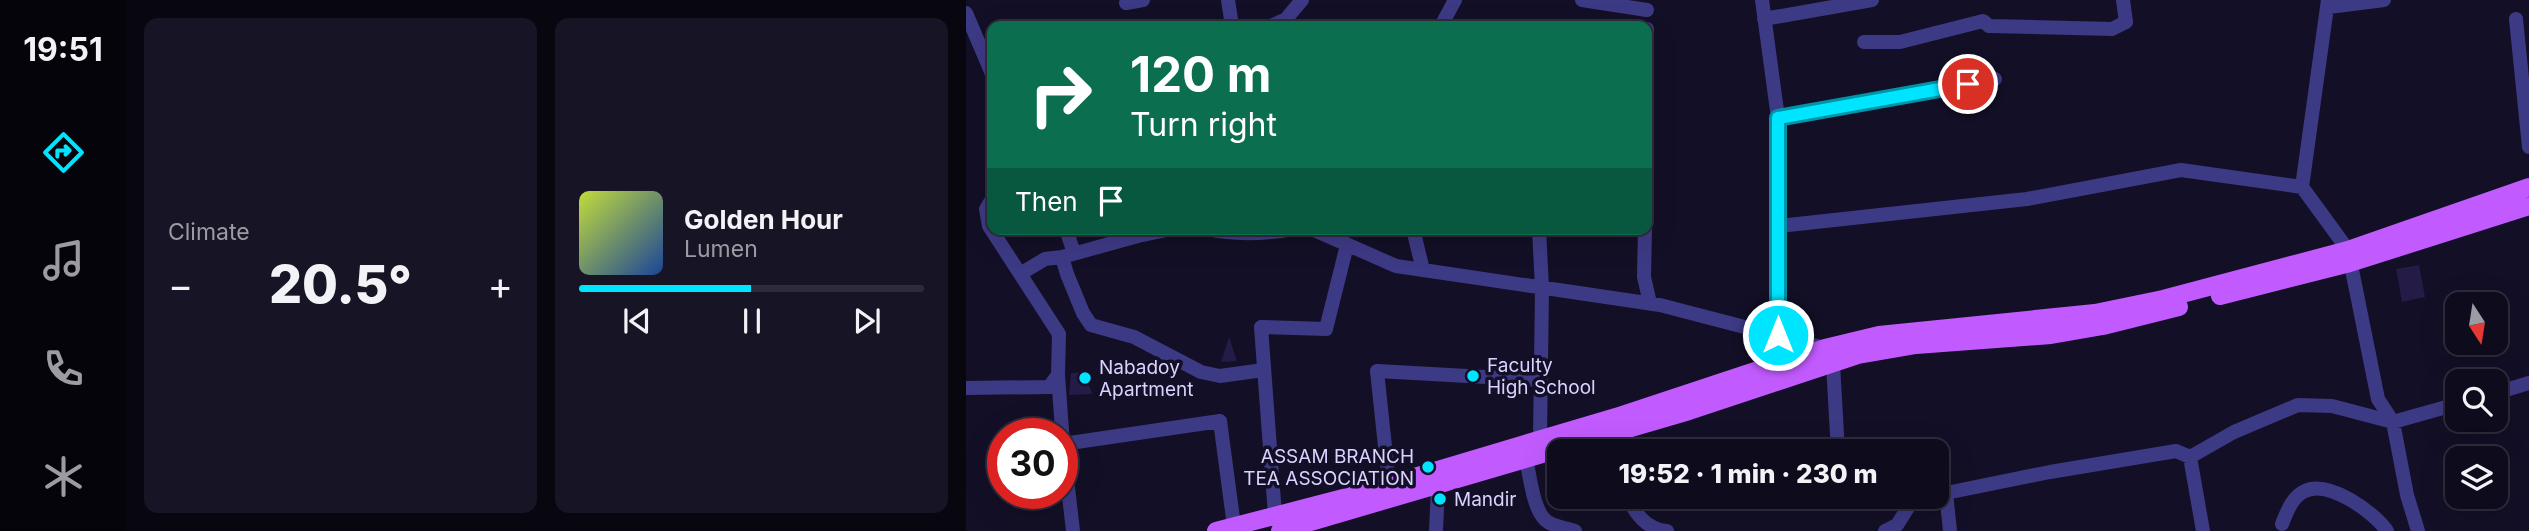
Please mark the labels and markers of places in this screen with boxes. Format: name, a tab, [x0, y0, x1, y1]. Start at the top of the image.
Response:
pin	[1938, 54, 1998, 114]
place label: Faculty High School	[1487, 354, 1596, 399]
place label: Nabadoy Apartment	[1099, 356, 1193, 401]
marker: Faculty High School	[1465, 368, 1481, 384]
marker: Nabadoy Apartment	[1077, 370, 1093, 386]
place label: ASSAM BRANCH TEA ASSOCIATION	[1243, 445, 1414, 490]
marker: ASSAM BRANCH TEA ASSOCIATION	[1420, 459, 1436, 475]
place label: Mandir	[1454, 488, 1516, 511]
marker: Mandir	[1432, 491, 1448, 507]

